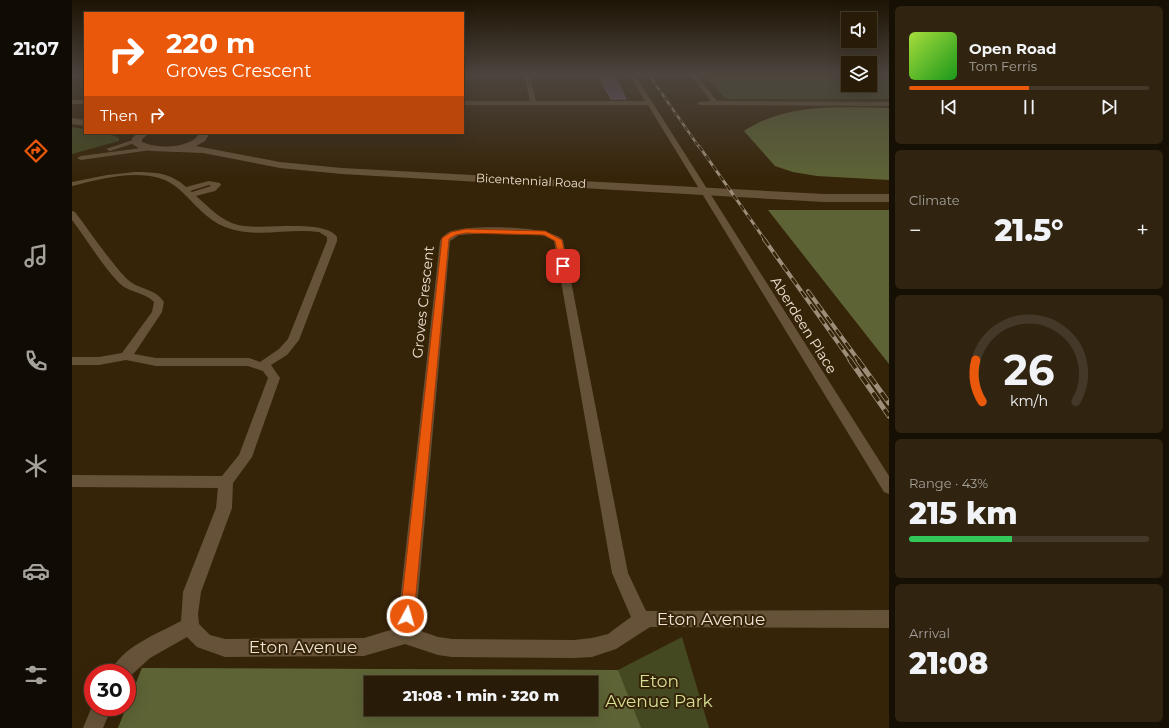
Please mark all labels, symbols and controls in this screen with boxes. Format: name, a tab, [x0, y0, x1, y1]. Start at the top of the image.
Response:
map controls	[841, 12, 877, 92]
button: sound	[841, 12, 877, 48]
text: 220 m	[166, 26, 255, 60]
icon: right	[100, 28, 152, 80]
text: 21:07	[13, 38, 59, 60]
text: Open Road	[969, 39, 1057, 58]
button: layers	[841, 56, 877, 92]
text: Tom Ferris	[969, 58, 1037, 74]
text: Groves Crescent	[166, 60, 312, 82]
icon: previous	[938, 96, 960, 118]
icon: pause	[1018, 96, 1040, 118]
icon: next	[1098, 96, 1120, 118]
icon: right	[146, 104, 168, 126]
text: Then	[100, 106, 138, 125]
icon: directions	[22, 137, 50, 165]
street label: Bicentennial Road	[475, 170, 587, 191]
text: Climate	[909, 192, 960, 208]
text: 21.5°	[994, 212, 1064, 249]
text: −	[909, 217, 922, 244]
text: +	[1136, 217, 1149, 244]
icon: music	[22, 242, 50, 270]
street label: Groves Crescent	[408, 244, 438, 359]
pin	[546, 249, 580, 283]
icon: arrive	[552, 255, 574, 277]
street label: Aberdeen Place	[767, 273, 841, 377]
text: 26	[1003, 345, 1055, 395]
icon: phone	[22, 347, 50, 375]
text: km/h	[1010, 392, 1048, 410]
icon: climate	[22, 452, 50, 480]
text: Range · 43%	[909, 475, 988, 491]
text: 215 km	[909, 495, 1018, 532]
icon: car	[22, 557, 50, 585]
position arrow	[386, 595, 428, 637]
street label: Eton Avenue	[657, 609, 765, 629]
text: Arrival	[909, 625, 950, 641]
street label: Eton Avenue	[249, 637, 357, 657]
text: 21:08	[909, 645, 988, 682]
icon: filters	[22, 661, 50, 689]
speed limit sign: 30	[84, 664, 136, 716]
park label: Eton Avenue Park	[605, 671, 714, 711]
text: 21:08 · 1 min · 320 m	[403, 686, 559, 705]

